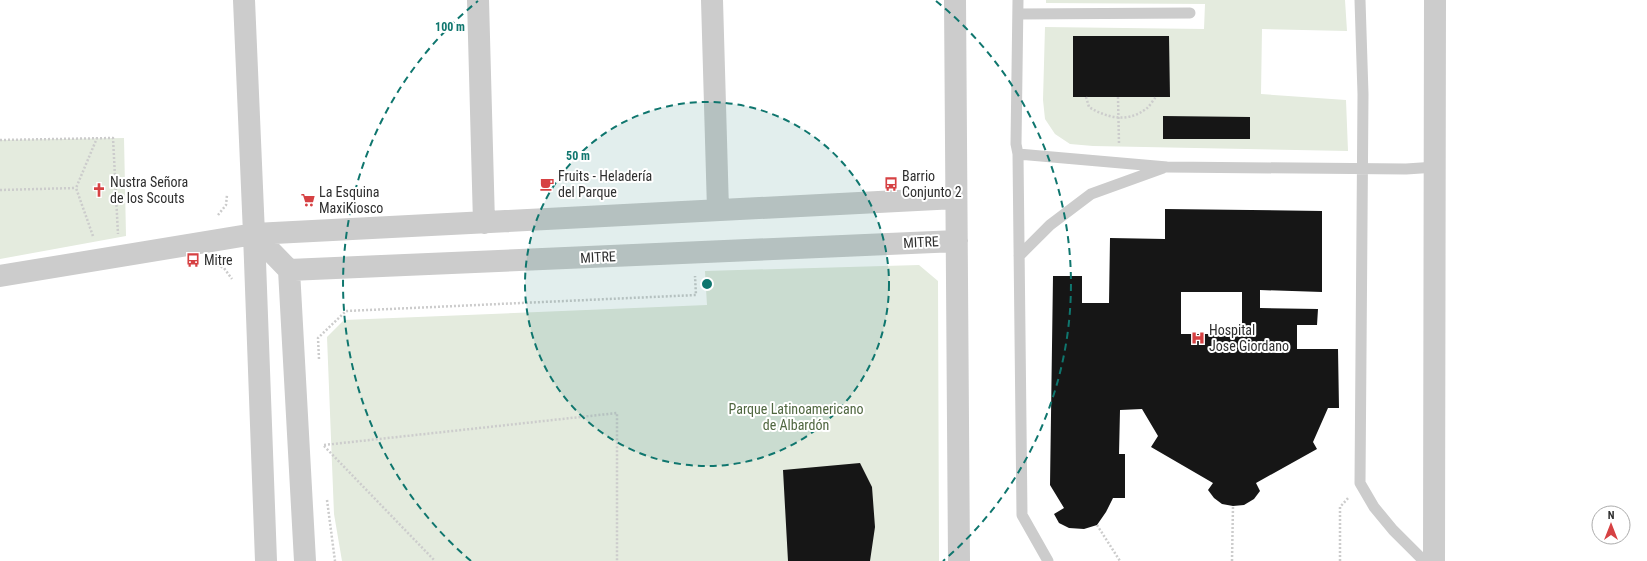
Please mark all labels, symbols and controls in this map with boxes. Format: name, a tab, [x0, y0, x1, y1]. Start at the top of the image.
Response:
text: 100 m	[435, 20, 465, 34]
text: 50 m	[566, 149, 590, 163]
place label: Fruits - Heladería del Parque	[558, 168, 652, 200]
place label: Barrio Conjunto 2	[902, 168, 962, 200]
place label: Nustra Señora de los Scouts	[110, 174, 188, 206]
cafe icon: Fruits - Heladería del Parque	[539, 176, 555, 192]
bus stop icon: Barrio Conjunto 2	[883, 176, 899, 192]
church icon: Nustra Señora de los Scouts	[91, 182, 107, 198]
place label: La Esquina MaxiKiosco	[319, 184, 383, 216]
supermarket icon: La Esquina MaxiKiosco	[300, 192, 316, 208]
street label: MITRE	[903, 233, 939, 251]
street label: MITRE	[580, 248, 616, 266]
bus stop icon: Mitre	[185, 252, 201, 268]
place label: Mitre	[204, 252, 233, 268]
centre of rings	[700, 277, 714, 291]
place label: Hospital Jose Giordano	[1209, 322, 1289, 354]
hospital icon: Hospital Jose Giordano	[1190, 330, 1206, 346]
park label: Parque Latinoamericano de Albardón	[729, 401, 863, 433]
north arrow	[1591, 505, 1631, 545]
text: N	[1608, 509, 1615, 522]

